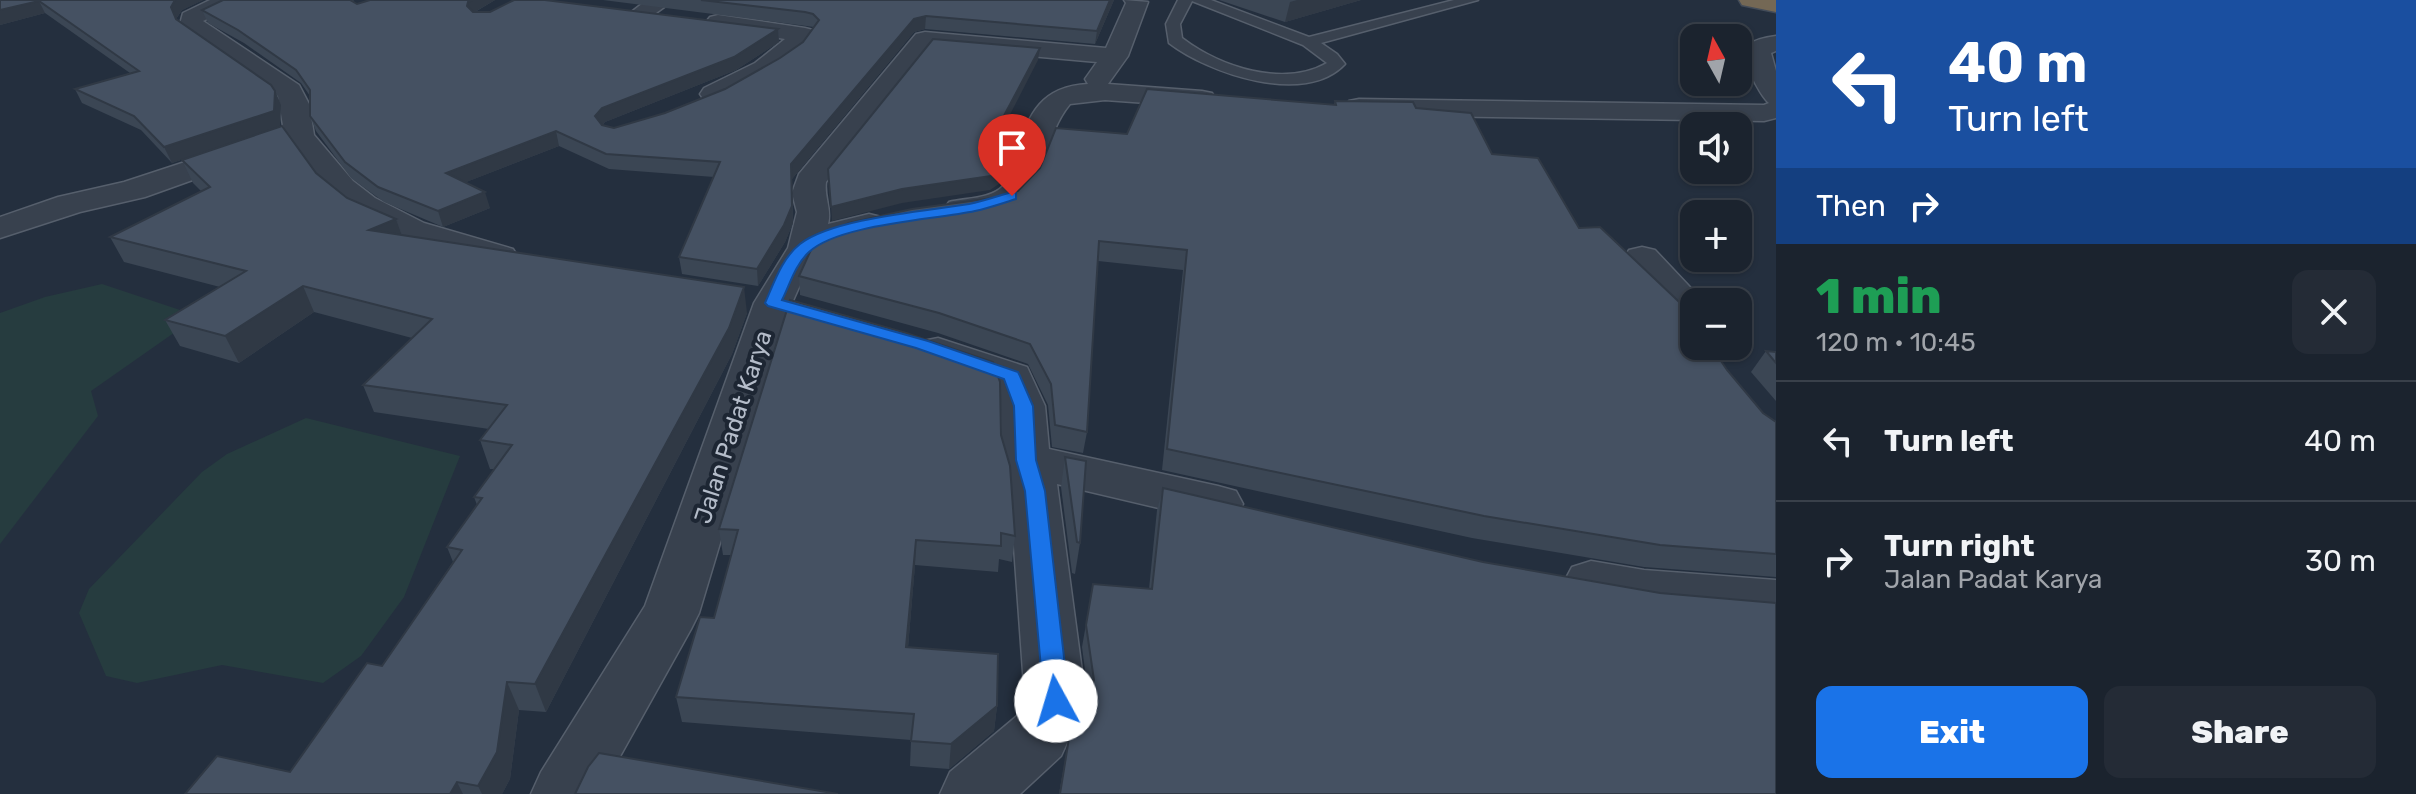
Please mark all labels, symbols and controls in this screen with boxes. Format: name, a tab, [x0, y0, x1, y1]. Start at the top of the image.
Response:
north arrow	[1680, 24, 1752, 96]
map controls	[1680, 24, 1752, 360]
text: 40 m	[1948, 30, 2088, 96]
icon: left	[1816, 32, 1920, 136]
text: Turn left	[1948, 97, 2089, 140]
button: sound	[1680, 112, 1752, 184]
pin	[978, 114, 1046, 196]
icon: arrive	[990, 126, 1034, 170]
icon: right	[1902, 184, 1946, 228]
text: Then	[1816, 188, 1886, 224]
button: +	[1680, 200, 1752, 272]
text: 1 min	[1816, 268, 1942, 325]
button: close	[2292, 270, 2376, 354]
button: −	[1680, 288, 1752, 360]
street label: Jalan Padat Karya	[689, 327, 777, 527]
text: 120 m · 10:45	[1816, 327, 1976, 358]
icon: left	[1816, 419, 1860, 463]
text: Turn left	[1884, 423, 2014, 459]
text: 40 m	[2304, 423, 2376, 459]
text: Turn right	[1884, 528, 2035, 564]
icon: right	[1816, 539, 1860, 583]
text: 30 m	[2305, 543, 2376, 579]
text: Jalan Padat Karya	[1884, 564, 2102, 595]
position arrow	[1014, 659, 1098, 743]
button: Exit	[1816, 686, 2088, 778]
button: Share	[2104, 686, 2376, 778]

